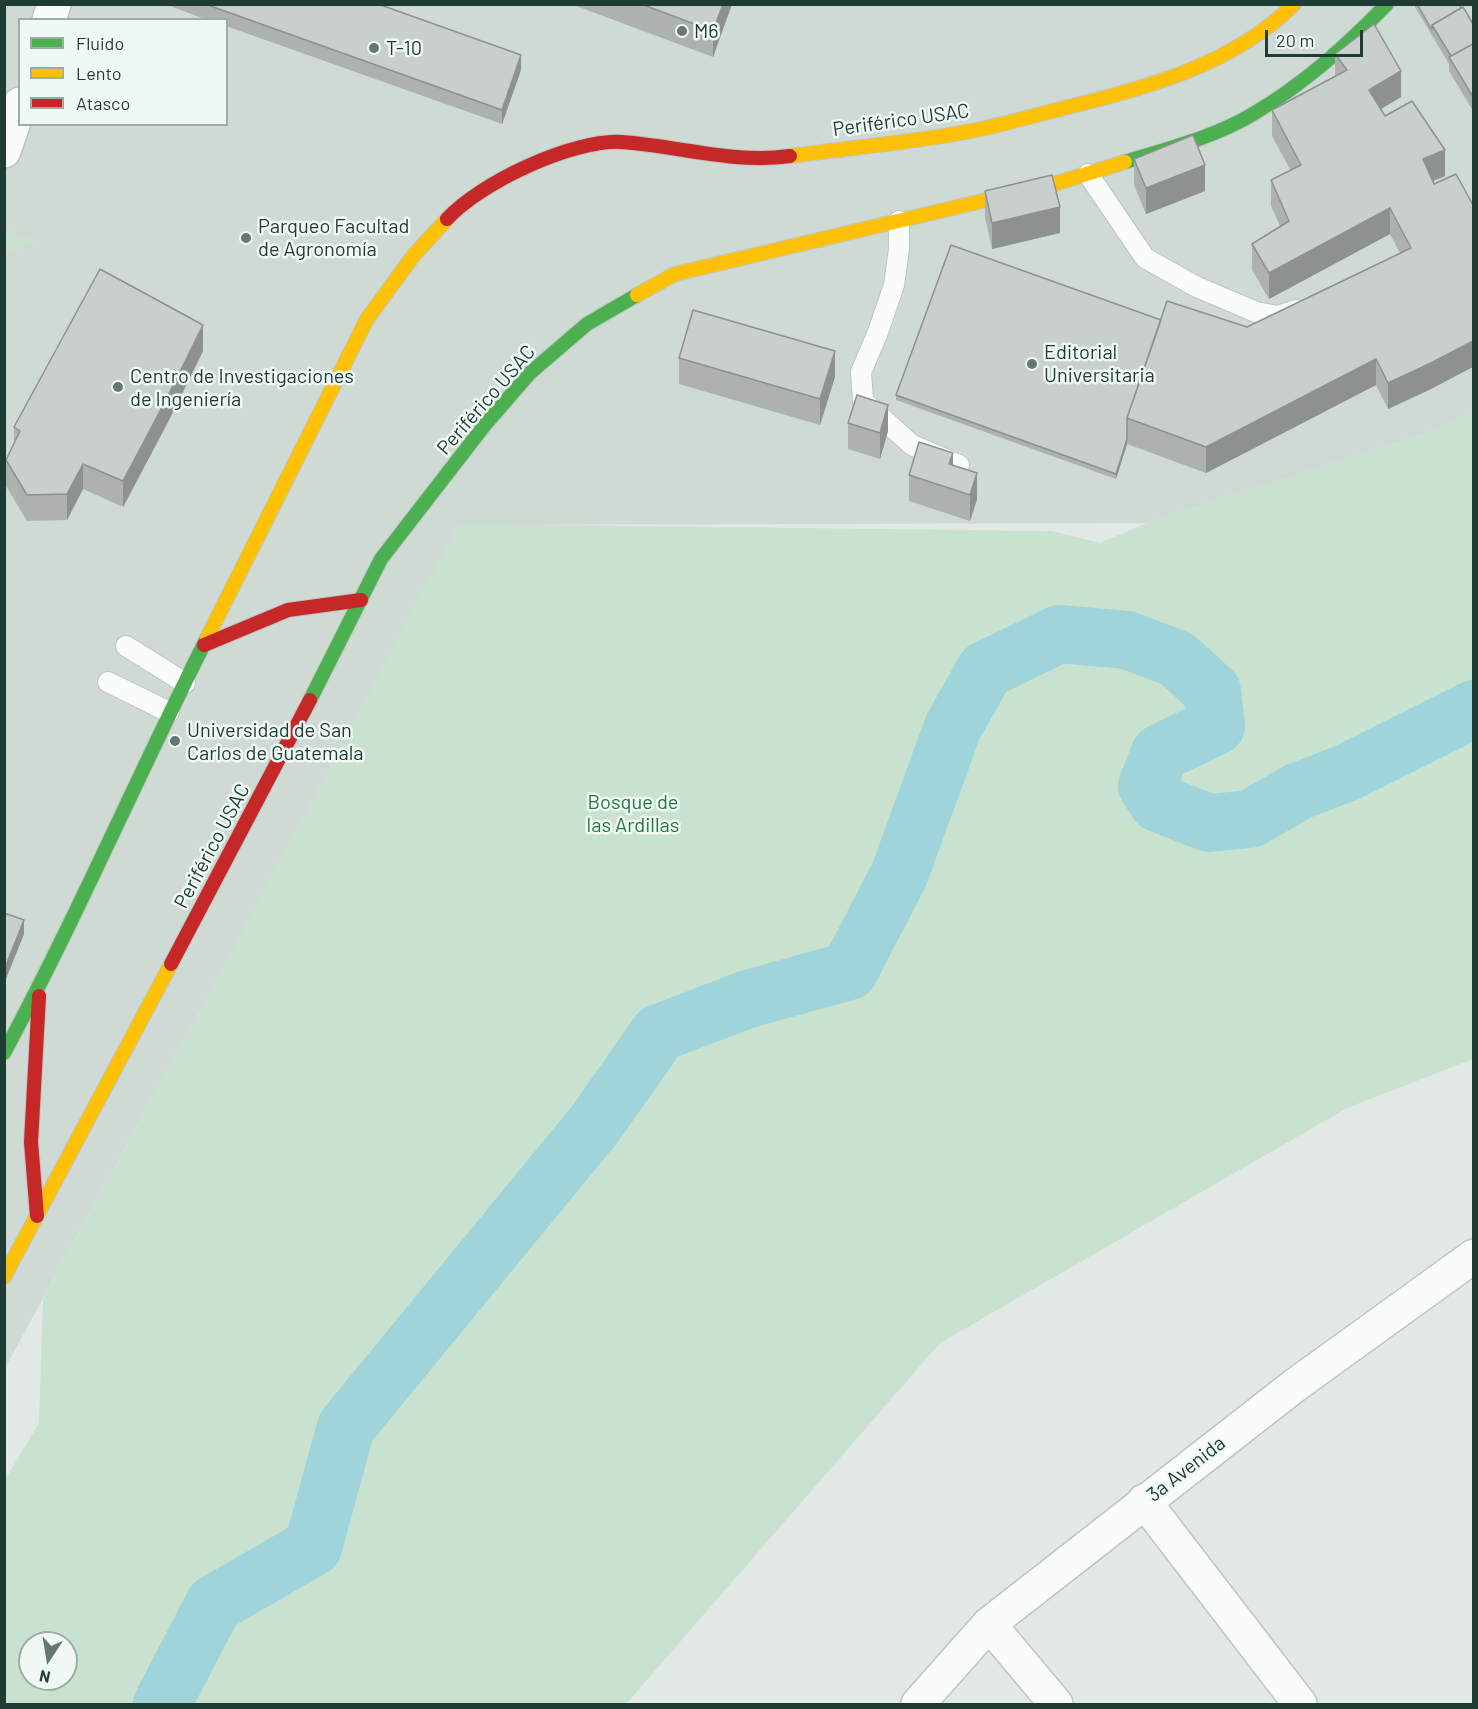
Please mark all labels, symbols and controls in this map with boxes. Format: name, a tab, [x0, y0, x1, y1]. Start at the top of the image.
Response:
legend	[18, 18, 228, 126]
scale bar	[1268, 18, 1366, 56]
place label: M6	[694, 19, 719, 43]
marker: M6	[675, 24, 689, 38]
text: 20 m	[1276, 29, 1314, 51]
text: Fluido	[76, 32, 124, 54]
place label: T-10	[386, 36, 422, 60]
marker: T-10	[367, 41, 381, 55]
text: Lento	[76, 62, 122, 84]
text: Atasco	[76, 92, 130, 114]
street label: Periférico USAC	[831, 99, 971, 141]
place label: Parqueo Facultad de Agronomía	[258, 214, 409, 261]
marker: Parqueo Facultad de Agronomía	[239, 231, 253, 245]
street label: Periférico USAC	[432, 340, 540, 460]
place label: Editorial Universitaria	[1044, 340, 1155, 387]
marker: Editorial Universitaria	[1025, 357, 1039, 371]
place label: Centro de Investigaciones de Ingeniería	[130, 364, 354, 411]
marker: Centro de Investigaciones de Ingeniería	[111, 380, 125, 394]
place label: Universidad de San Carlos de Guatemala	[187, 718, 364, 765]
marker: Universidad de San Carlos de Guatemala	[168, 734, 182, 748]
street label: Periférico USAC	[169, 780, 255, 912]
park label: Bosque de las Ardillas	[587, 790, 679, 837]
street label: 3a Avenida	[1142, 1431, 1230, 1507]
north arrow	[18, 1631, 78, 1691]
text: N	[37, 1667, 52, 1688]

